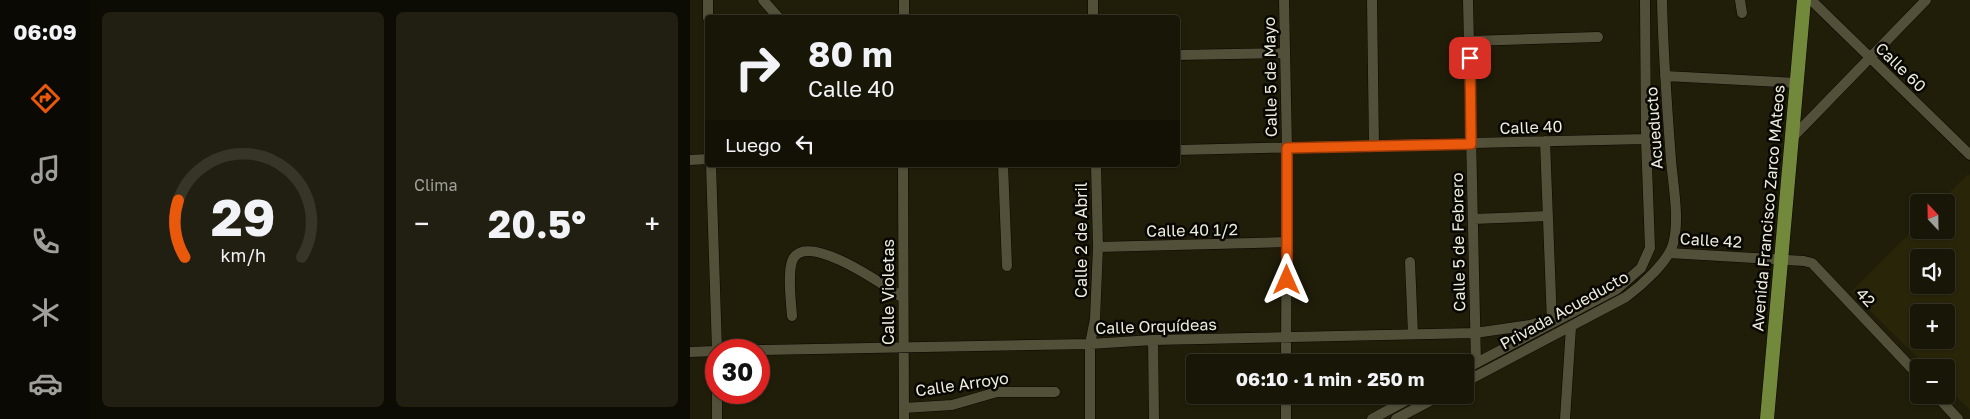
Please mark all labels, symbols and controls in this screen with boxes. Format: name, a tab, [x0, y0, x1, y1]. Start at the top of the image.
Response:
street label: Calle 5 de Mayo	[1259, 17, 1281, 137]
text: 06:09	[13, 18, 77, 45]
text: 80 m	[808, 33, 893, 75]
icon: right	[725, 35, 790, 100]
pin	[1449, 37, 1491, 79]
street label: Calle 60	[1871, 38, 1931, 96]
icon: arrive	[1456, 44, 1484, 72]
text: Calle 40	[808, 75, 895, 102]
icon: directions	[28, 81, 63, 116]
street label: Avenida Francisco Zarco MAteos	[1747, 84, 1789, 332]
street label: Acueducto	[1641, 86, 1667, 170]
street label: Calle 40	[1499, 116, 1563, 138]
icon: left	[791, 130, 819, 158]
text: Luego	[725, 133, 781, 156]
icon: music	[28, 152, 63, 187]
street label: Calle 5 de Febrero	[1447, 172, 1469, 312]
text: Clima	[414, 175, 458, 195]
street label: Calle 2 de Abril	[1071, 182, 1091, 298]
text: 29	[211, 185, 275, 247]
north arrow	[1910, 194, 1955, 239]
map controls	[1910, 194, 1955, 404]
text: 20.5°	[488, 201, 586, 246]
text: −	[414, 207, 429, 240]
text: +	[645, 207, 660, 240]
street label: Calle 40 1/2	[1146, 219, 1238, 241]
icon: phone	[28, 224, 63, 259]
street label: Calle 42	[1679, 228, 1743, 252]
street label: Calle Violetas	[878, 239, 898, 345]
text: km/h	[220, 244, 266, 266]
button: sound	[1910, 249, 1955, 294]
position arrow	[1260, 253, 1312, 305]
street label: Privada Acueducto	[1496, 266, 1632, 354]
street label: 42	[1852, 283, 1880, 311]
icon: climate	[28, 295, 63, 330]
button: +	[1910, 304, 1955, 349]
street label: Calle Orquídeas	[1095, 314, 1217, 338]
speed limit sign: 30	[705, 339, 770, 404]
button: −	[1910, 359, 1955, 404]
icon: car	[28, 366, 63, 401]
text: 06:10 · 1 min · 250 m	[1236, 367, 1424, 390]
street label: Calle Arroyo	[914, 368, 1010, 400]

